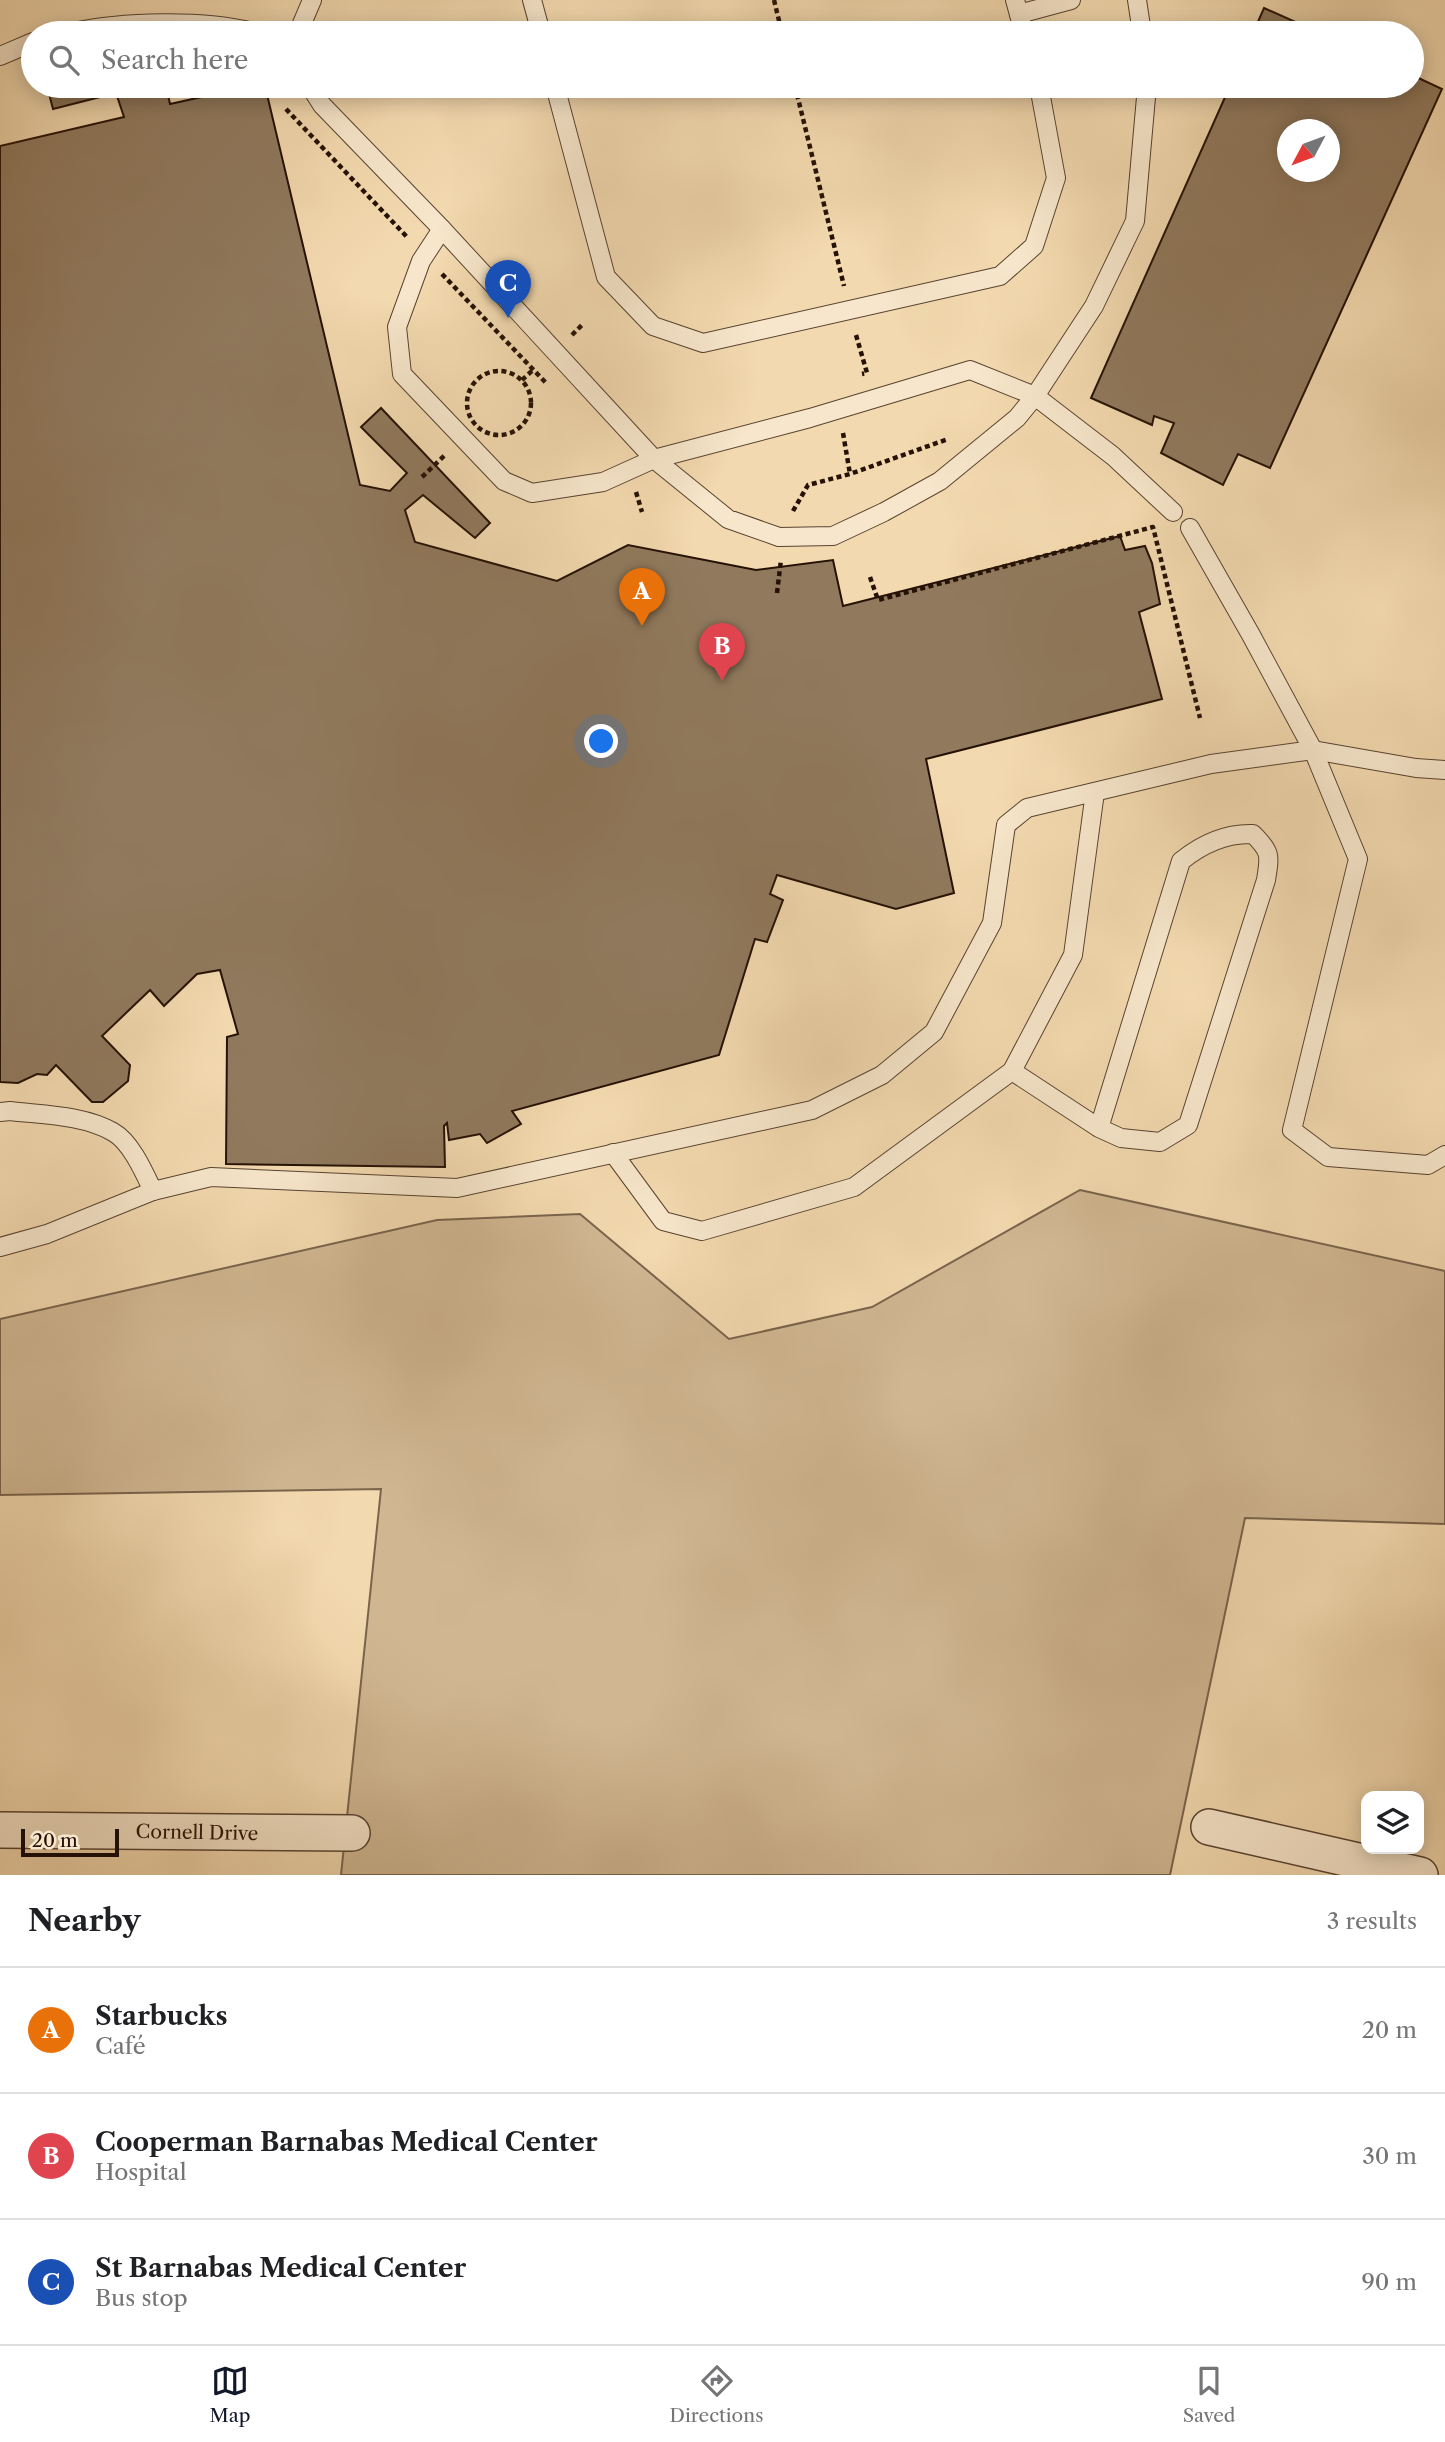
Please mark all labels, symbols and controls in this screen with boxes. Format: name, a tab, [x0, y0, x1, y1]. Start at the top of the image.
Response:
search box	[21, 21, 1424, 98]
icon: search	[45, 41, 83, 79]
text: Search here	[101, 44, 248, 76]
north arrow	[1277, 119, 1340, 182]
pin: C	[485, 260, 531, 318]
pin: A	[619, 568, 665, 626]
pin: B	[699, 623, 745, 681]
your location	[584, 724, 618, 758]
map controls	[1361, 1791, 1424, 1854]
button: layers	[1361, 1791, 1424, 1854]
street label: Cornell Drive	[136, 1820, 258, 1845]
scale bar	[21, 1826, 119, 1858]
text: 20 m	[32, 1829, 78, 1852]
text: Nearby	[28, 1902, 141, 1939]
text: 3 results	[1327, 1907, 1417, 1935]
text: Starbucks	[95, 2000, 228, 2032]
text: A	[42, 2016, 60, 2044]
text: 20 m	[1362, 2016, 1417, 2044]
text: Café	[95, 2032, 146, 2060]
text: Cooperman Barnabas Medical Center	[95, 2126, 598, 2158]
text: B	[42, 2142, 60, 2170]
text: 30 m	[1362, 2142, 1417, 2170]
text: Hospital	[95, 2158, 187, 2186]
text: St Barnabas Medical Center	[95, 2252, 466, 2284]
text: C	[42, 2268, 60, 2296]
text: 90 m	[1361, 2268, 1417, 2296]
text: Bus stop	[95, 2284, 188, 2312]
tab: Map	[210, 2362, 250, 2427]
tab: Directions	[670, 2362, 763, 2427]
tab: Saved	[1183, 2362, 1235, 2427]

